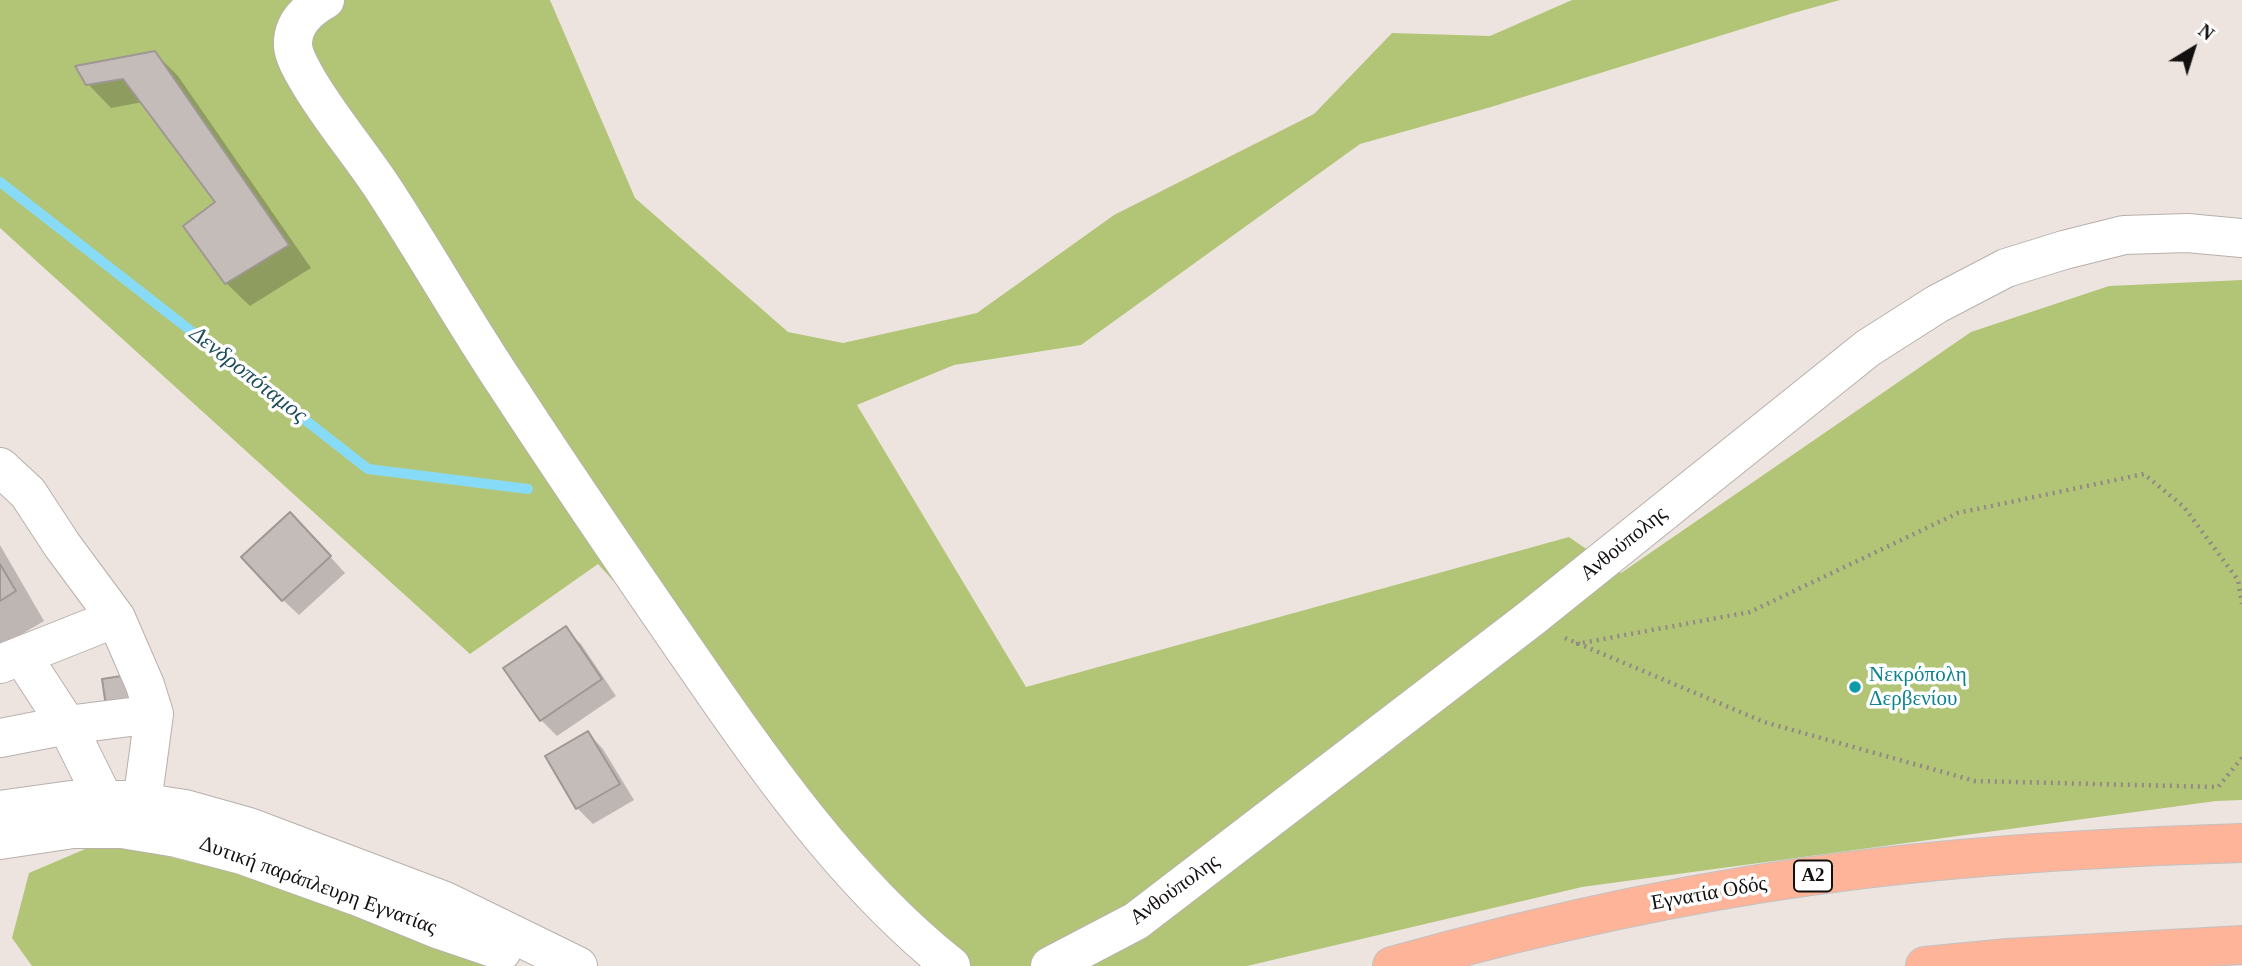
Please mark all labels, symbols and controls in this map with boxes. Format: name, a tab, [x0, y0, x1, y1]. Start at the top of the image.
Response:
north arrow	[2158, 14, 2228, 84]
text: N	[2194, 20, 2218, 45]
water label: Δενδροπόταμος	[184, 321, 312, 429]
street label: Ανθούπολης	[1575, 501, 1673, 587]
place label: Νεκρόπολη Δερβενίου	[1869, 662, 1967, 712]
marker: Νεκρόπολη Δερβενίου	[1847, 679, 1863, 695]
street label: Δυτική παράπλευρη Εγνατίας	[196, 831, 440, 941]
street label: Ανθούπολης	[1125, 849, 1225, 931]
road number: Α2	[1794, 860, 1832, 891]
street label: Εγνατία Οδός	[1649, 871, 1769, 917]

